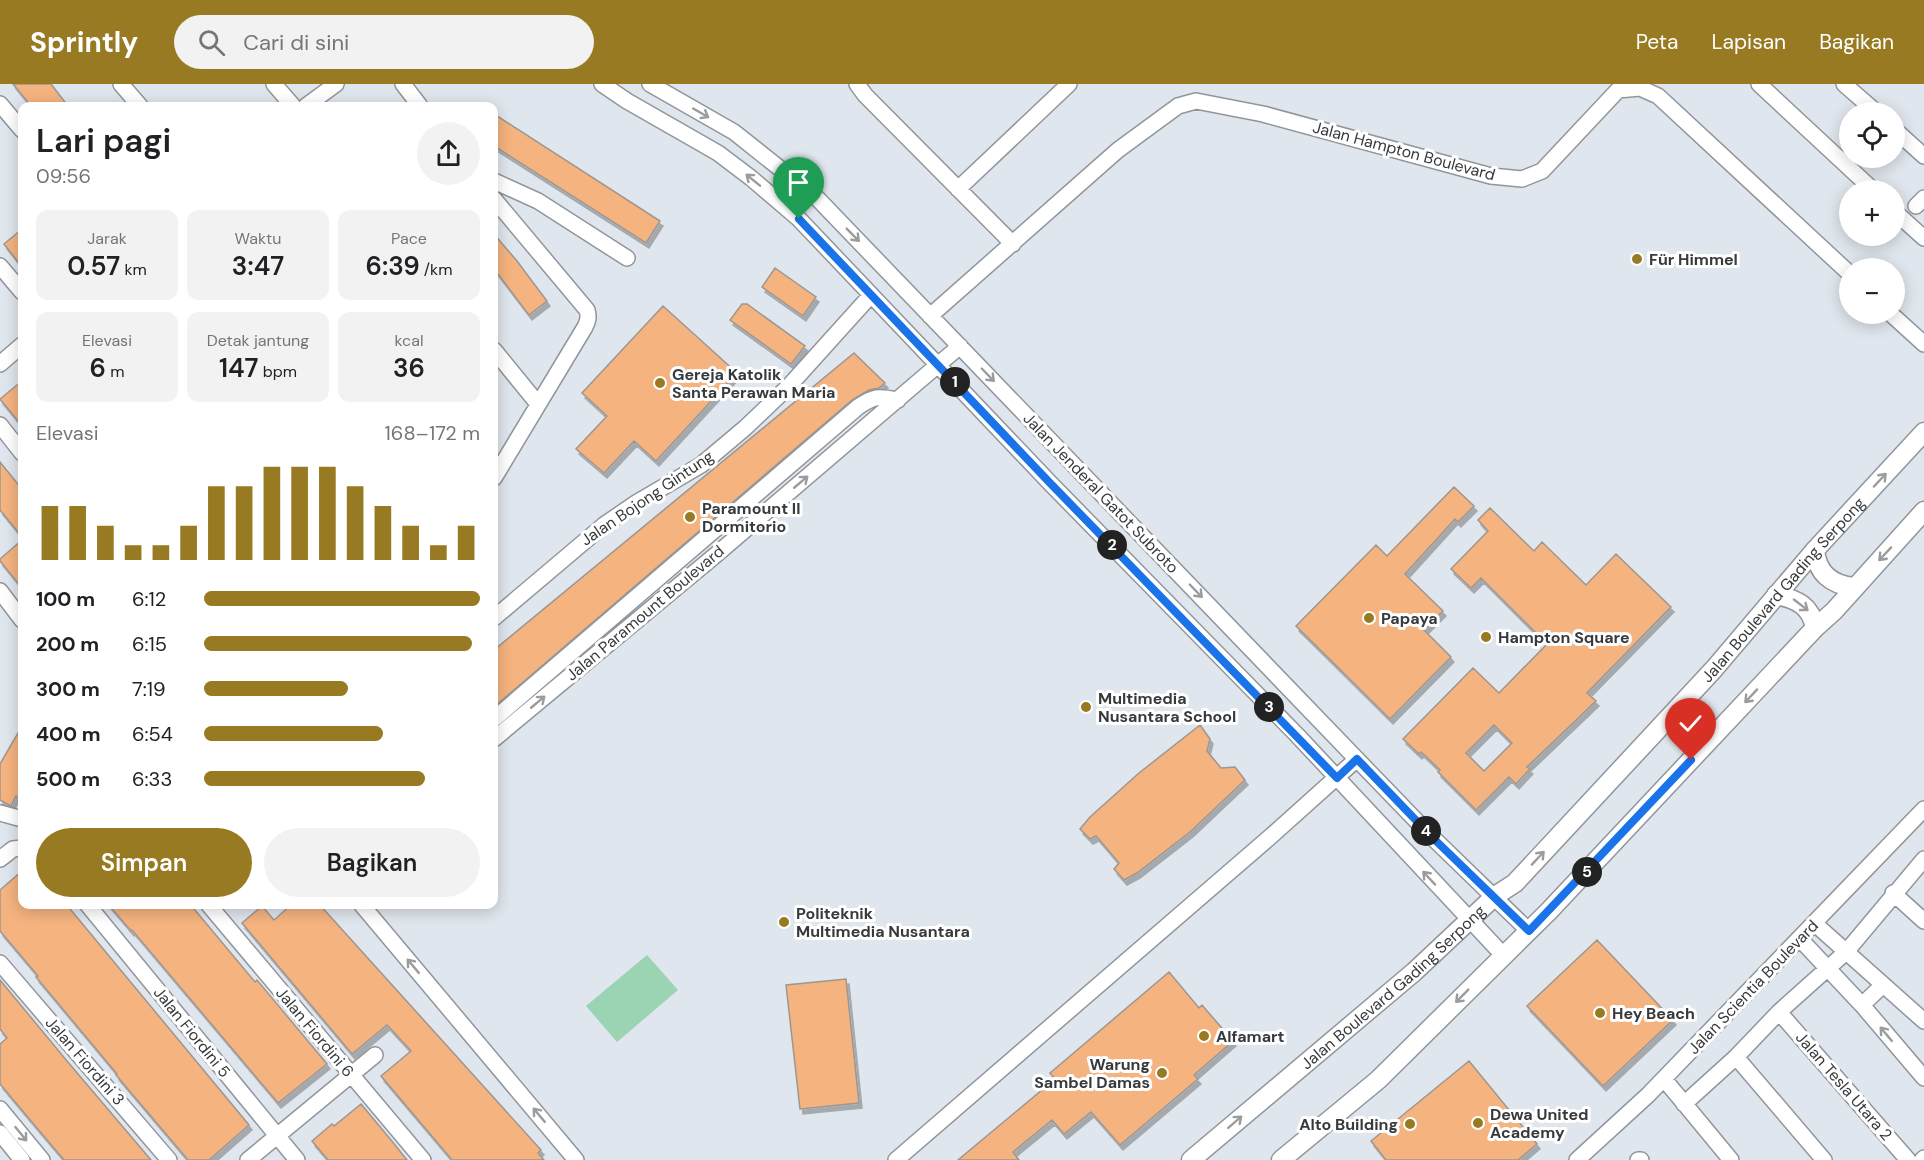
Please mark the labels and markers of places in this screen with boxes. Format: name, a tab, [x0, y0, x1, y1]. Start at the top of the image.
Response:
pin	[773, 157, 824, 219]
place label: Für Himmel	[1649, 249, 1738, 270]
marker: Für Himmel	[1630, 252, 1644, 266]
place label: Gereja Katolik Santa Perawan Maria	[672, 364, 835, 403]
pin: 1	[940, 367, 970, 397]
marker: Gereja Katolik Santa Perawan Maria	[653, 376, 667, 390]
place label: Paramount Il Dormitorio	[702, 498, 800, 537]
marker: Paramount Il Dormitorio	[683, 510, 697, 524]
pin: 2	[1097, 530, 1127, 560]
place label: Papaya	[1381, 608, 1438, 629]
marker: Papaya	[1362, 611, 1376, 625]
place label: Hampton Square	[1498, 627, 1630, 648]
marker: Hampton Square	[1479, 630, 1493, 644]
place label: Multimedia Nusantara School	[1098, 688, 1236, 727]
pin: 3	[1254, 692, 1284, 722]
pin	[1665, 698, 1716, 760]
marker: Multimedia Nusantara School	[1079, 700, 1093, 714]
pin: 4	[1411, 816, 1441, 846]
pin: 5	[1572, 857, 1602, 887]
place label: Politeknik Multimedia Nusantara	[796, 903, 970, 942]
marker: Politeknik Multimedia Nusantara	[777, 915, 791, 929]
place label: Hey Beach	[1612, 1003, 1695, 1024]
marker: Hey Beach	[1593, 1006, 1607, 1020]
place label: Alfamart	[1216, 1026, 1285, 1047]
marker: Alfamart	[1197, 1029, 1211, 1043]
place label: Warung Sambel Damas	[1034, 1054, 1150, 1093]
marker: Warung Sambel Damas	[1155, 1066, 1169, 1080]
place label: Dewa United Academy	[1490, 1104, 1589, 1143]
place label: Alto Building	[1299, 1114, 1398, 1135]
marker: Dewa United Academy	[1471, 1116, 1485, 1130]
marker: Alto Building	[1403, 1117, 1417, 1131]

